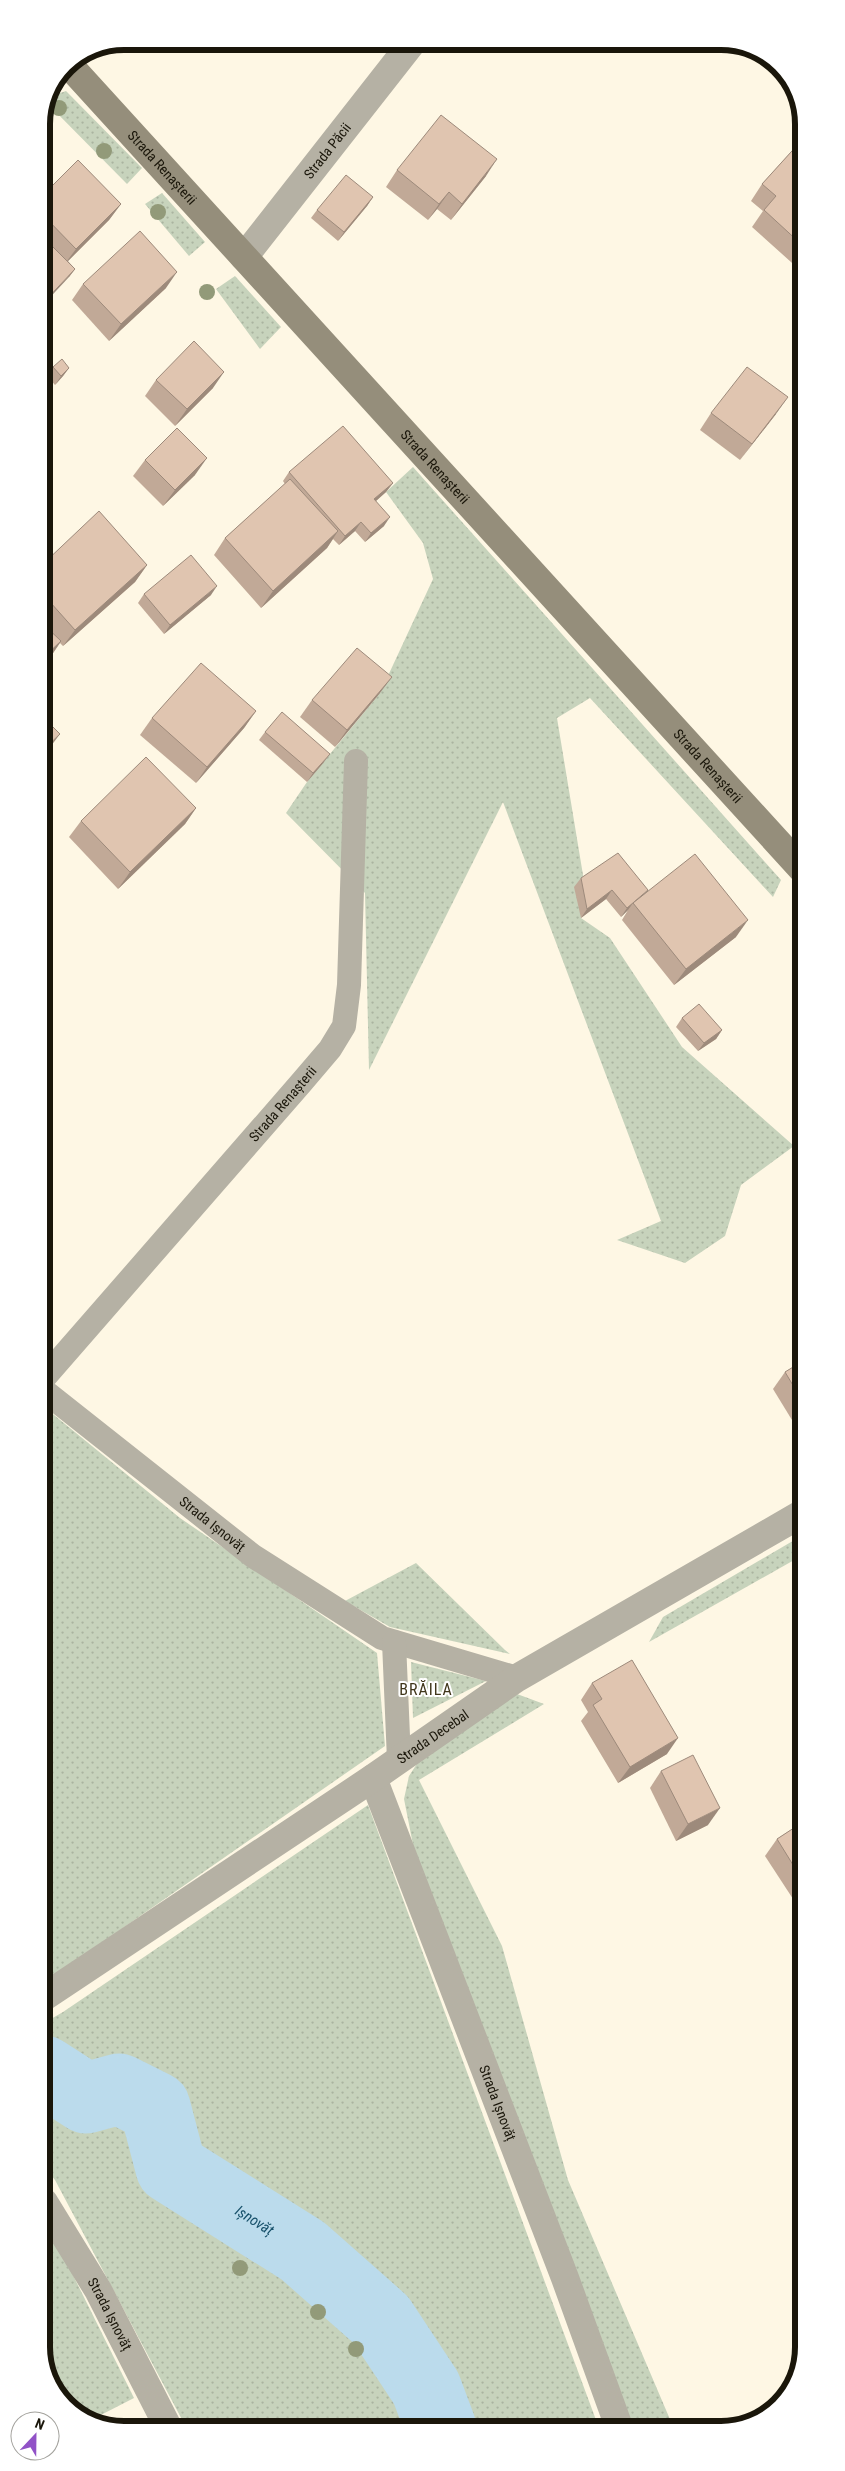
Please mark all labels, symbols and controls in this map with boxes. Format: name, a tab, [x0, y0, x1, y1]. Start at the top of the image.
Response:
street label: Strada Păcii	[301, 120, 354, 182]
street label: Strada Renașterii	[125, 127, 200, 208]
street label: Strada Renașterii	[398, 426, 473, 507]
street label: Strada Renașterii	[670, 726, 746, 806]
street label: Strada Renașterii	[246, 1063, 320, 1145]
street label: Strada Ișnovăț	[176, 1493, 249, 1556]
district label: BRĂILA	[399, 1680, 453, 1699]
street label: Strada Decebal	[394, 1706, 472, 1767]
street label: Strada Ișnovăț	[476, 2063, 519, 2143]
water label: Ișnovăț	[232, 2202, 278, 2240]
street label: Strada Ișnovăț	[84, 2275, 135, 2353]
north arrow	[10, 2411, 60, 2461]
text: N	[33, 2415, 47, 2433]

